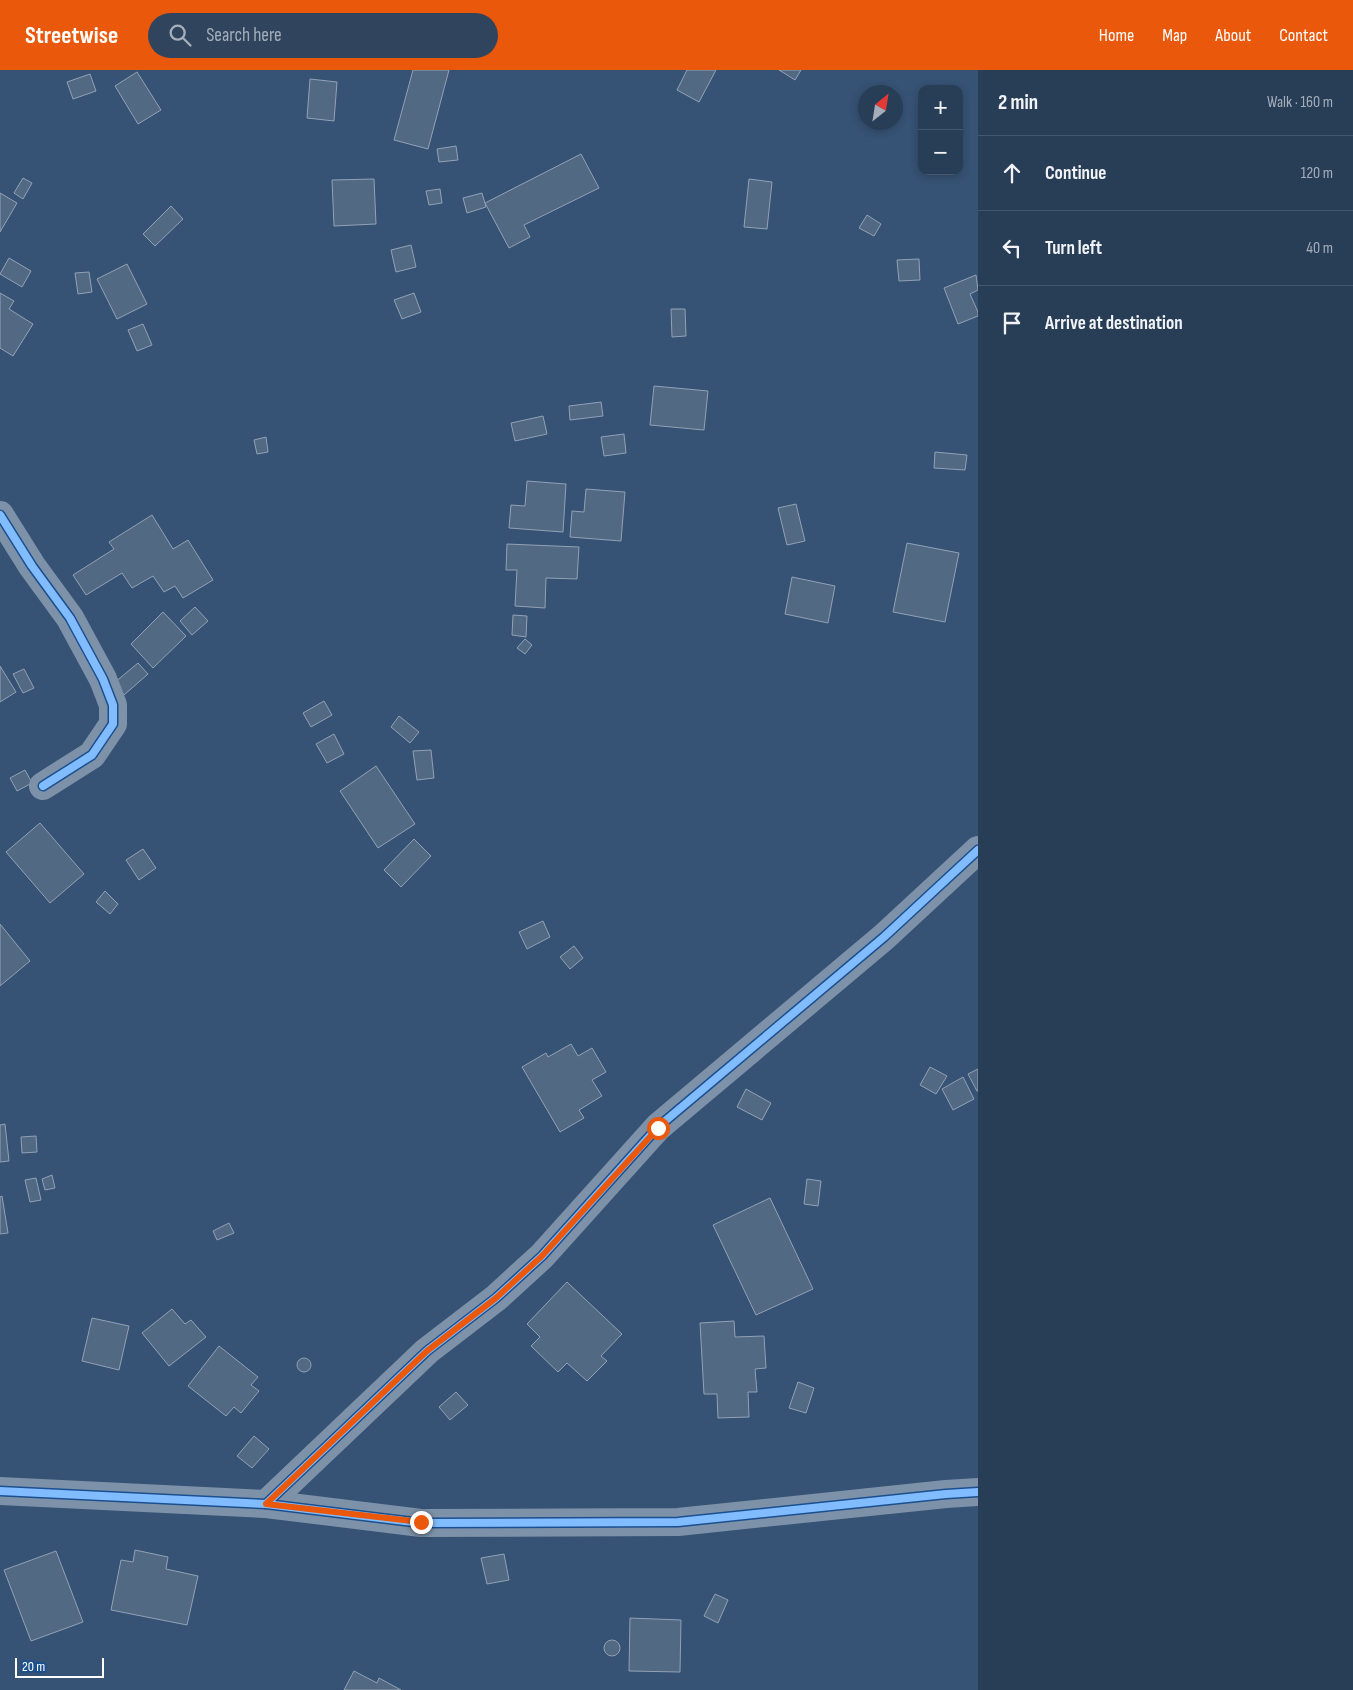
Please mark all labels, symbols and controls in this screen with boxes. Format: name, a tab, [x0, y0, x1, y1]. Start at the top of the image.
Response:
search box	[148, 13, 498, 58]
text: Streetwise	[25, 21, 118, 50]
icon: search	[166, 21, 194, 49]
text: Search here	[206, 24, 282, 47]
text: Home	[1099, 25, 1134, 46]
text: Map	[1162, 25, 1187, 46]
text: About	[1215, 25, 1251, 46]
text: Contact	[1279, 25, 1328, 46]
north arrow	[858, 85, 903, 130]
map controls	[918, 85, 963, 175]
button: +	[918, 85, 963, 130]
text: 2 min	[998, 90, 1038, 115]
text: Walk · 160 m	[1267, 93, 1333, 112]
button: −	[918, 130, 963, 175]
icon: ahead	[998, 159, 1026, 187]
text: Continue	[1045, 162, 1106, 185]
text: 120 m	[1301, 164, 1333, 183]
icon: left	[998, 234, 1026, 262]
text: Turn left	[1045, 237, 1102, 260]
text: 40 m	[1306, 239, 1333, 258]
icon: arrive	[998, 309, 1026, 337]
text: Arrive at destination	[1045, 312, 1183, 335]
route start	[647, 1117, 670, 1140]
route end	[410, 1511, 433, 1534]
scale bar	[15, 1655, 104, 1678]
text: 20 m	[22, 1658, 45, 1675]

